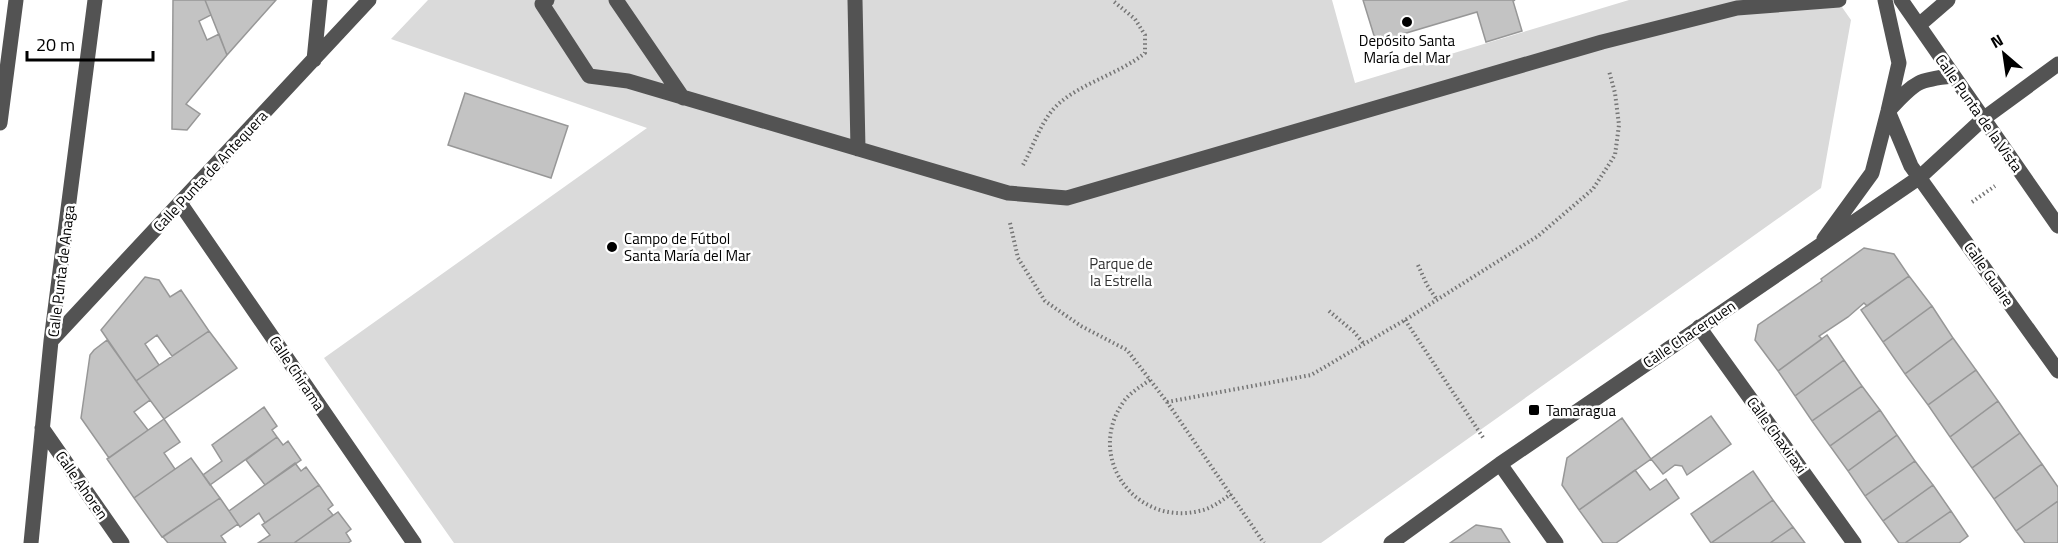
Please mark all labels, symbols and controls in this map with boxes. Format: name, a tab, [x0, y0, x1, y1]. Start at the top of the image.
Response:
marker: Depósito Santa María del Mar	[1400, 15, 1414, 29]
scale bar	[27, 24, 153, 62]
north arrow	[1974, 24, 2034, 84]
text: N	[1986, 28, 2007, 54]
place label: Depósito Santa María del Mar	[1359, 29, 1456, 69]
text: 20 m	[36, 31, 75, 58]
street label: Calle Punta de la Vista	[1930, 49, 2029, 177]
street label: Calle Punta de Antequera	[147, 105, 273, 237]
street label: Calle Punta de Anaga	[41, 203, 81, 338]
place label: Campo de Fútbol Santa María del Mar	[624, 227, 751, 267]
street label: Calle Guaire	[1958, 237, 2020, 311]
marker: Campo de Fútbol Santa María del Mar	[605, 240, 619, 254]
park label: Parque de la Estrella	[1089, 252, 1153, 292]
street label: Calle Chacerquen	[1638, 294, 1740, 374]
street label: Calle Chirama	[263, 331, 331, 415]
street label: Calle Chaxiraxi	[1741, 392, 1813, 478]
place label: Tamaragua	[1546, 399, 1617, 422]
marker: Tamaragua	[1527, 403, 1541, 417]
street label: Calle Ahoren	[50, 446, 114, 524]

